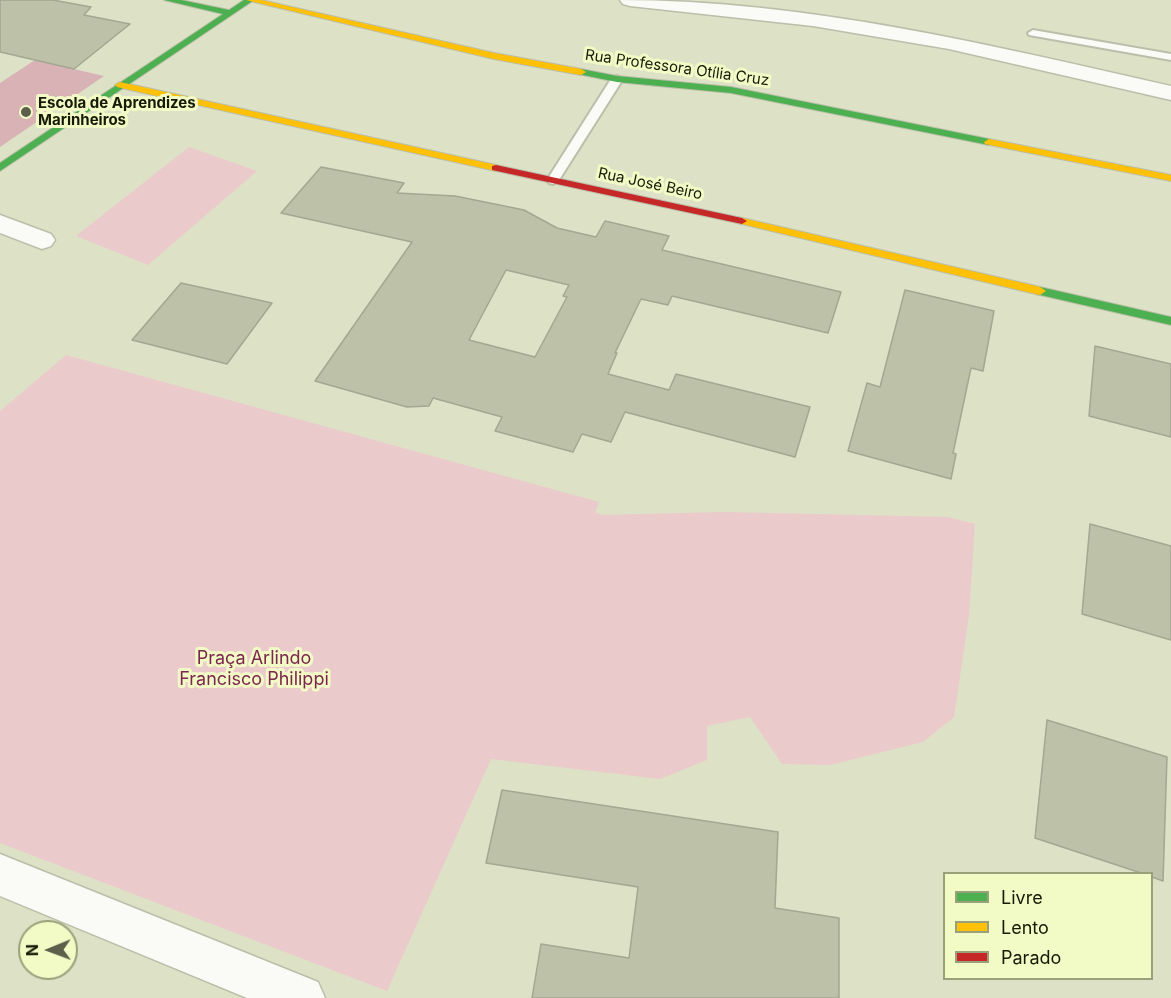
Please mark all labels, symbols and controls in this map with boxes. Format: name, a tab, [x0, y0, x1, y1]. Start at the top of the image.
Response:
street label: Rua Professora Otília Cruz	[584, 46, 770, 90]
place label: Escola de Aprendizes Marinheiros	[38, 94, 196, 129]
marker: Escola de Aprendizes Marinheiros	[19, 105, 33, 119]
street label: Rua José Beiro	[596, 164, 704, 204]
park label: Praça Arlindo Francisco Philippi	[179, 648, 329, 690]
legend	[943, 872, 1153, 980]
text: Livre	[1001, 887, 1043, 908]
text: Lento	[1001, 917, 1049, 938]
north arrow	[18, 920, 78, 980]
text: N	[22, 944, 42, 957]
text: Parado	[1001, 947, 1061, 968]

